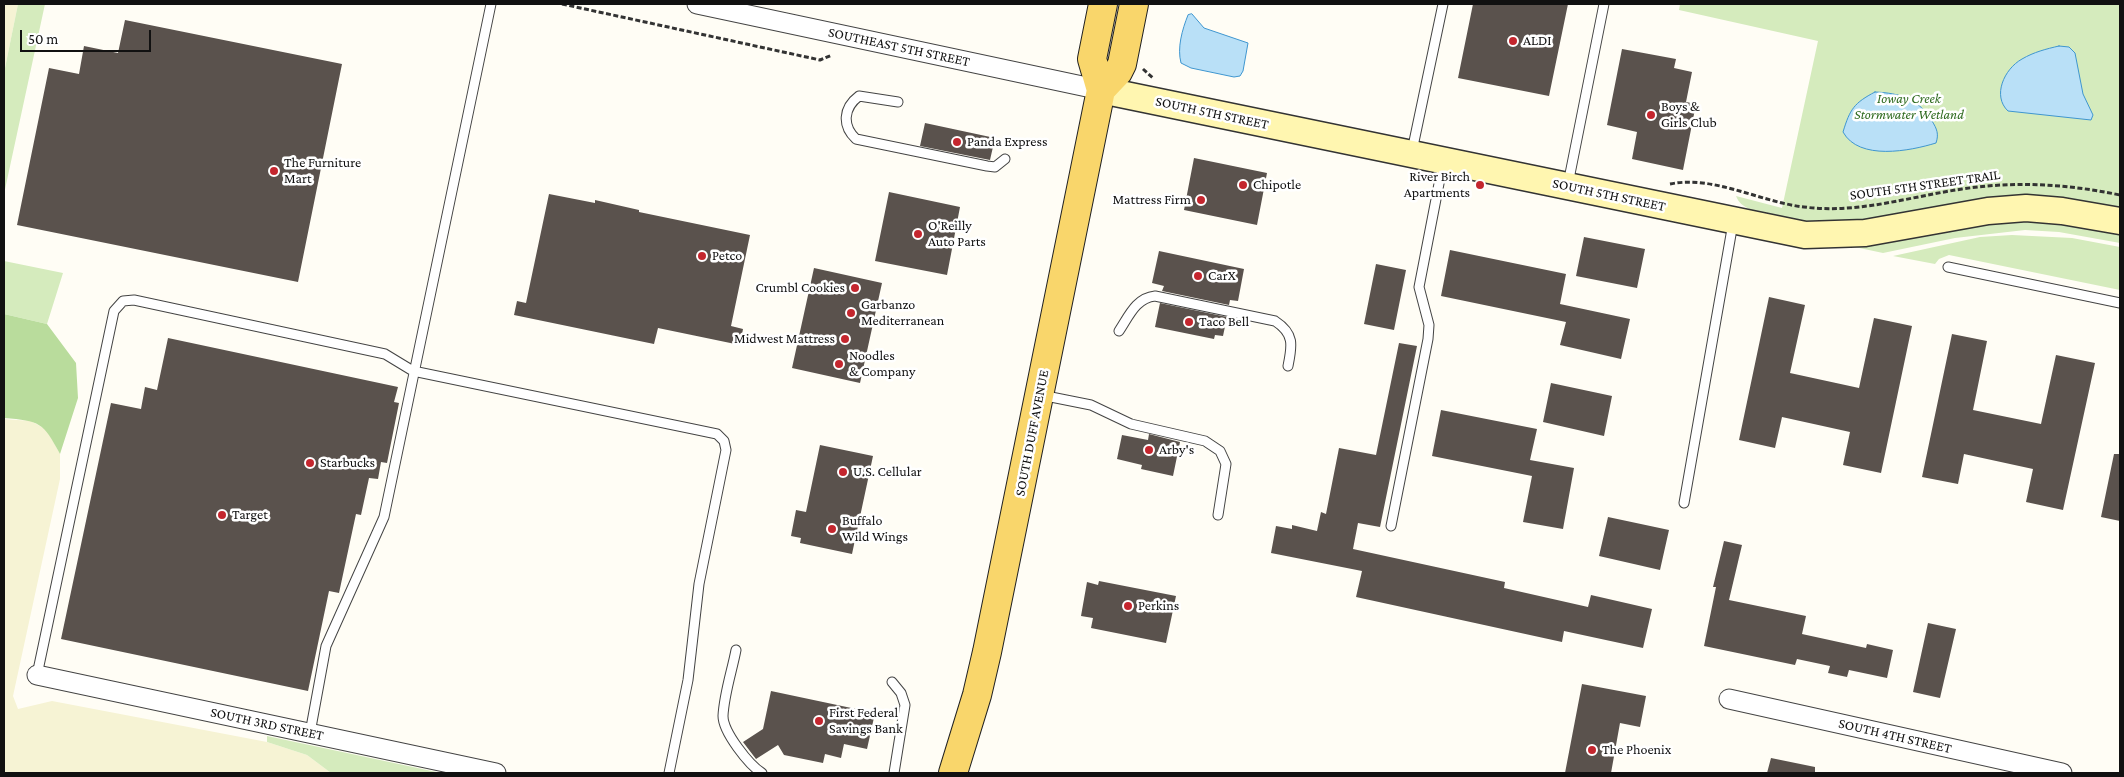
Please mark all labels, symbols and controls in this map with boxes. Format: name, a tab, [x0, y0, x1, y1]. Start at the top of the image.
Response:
scale bar	[22, 20, 154, 52]
street label: SOUTHEAST 5TH STREET	[827, 24, 971, 70]
text: 50 m	[28, 31, 58, 47]
place label: ALDI	[1523, 33, 1552, 49]
marker: ALDI	[1507, 35, 1519, 47]
park label: Ioway Creek Stormwater Wetland	[1854, 91, 1964, 124]
street label: SOUTH 5TH STREET	[1154, 93, 1270, 133]
place label: Boys & Girls Club	[1661, 99, 1717, 132]
marker: Boys & Girls Club	[1645, 109, 1657, 121]
place label: Panda Express	[967, 134, 1047, 150]
marker: Panda Express	[951, 136, 963, 148]
place label: The Furniture Mart	[284, 155, 361, 188]
marker: The Furniture Mart	[268, 165, 280, 177]
street label: SOUTH 5TH STREET TRAIL	[1849, 166, 2001, 204]
place label: River Birch Apartments	[1404, 169, 1470, 202]
street label: SOUTH 5TH STREET	[1551, 175, 1667, 215]
place label: Chipotle	[1253, 177, 1301, 193]
marker: Chipotle	[1237, 179, 1249, 191]
marker: River Birch Apartments	[1474, 179, 1486, 191]
place label: Mattress Firm	[1112, 192, 1191, 208]
marker: Mattress Firm	[1195, 194, 1207, 206]
place label: O'Reilly Auto Parts	[928, 218, 986, 250]
marker: O'Reilly Auto Parts	[912, 228, 924, 240]
place label: Petco	[712, 248, 742, 264]
marker: Petco	[696, 250, 708, 262]
place label: CarX	[1208, 268, 1236, 284]
marker: CarX	[1192, 270, 1204, 282]
place label: Crumbl Cookies	[756, 280, 845, 296]
marker: Crumbl Cookies	[849, 282, 861, 294]
place label: Garbanzo Mediterranean	[861, 297, 944, 330]
marker: Garbanzo Mediterranean	[845, 307, 857, 319]
place label: Taco Bell	[1199, 314, 1249, 330]
marker: Taco Bell	[1183, 316, 1195, 328]
place label: Midwest Mattress	[734, 331, 835, 347]
marker: Midwest Mattress	[839, 333, 851, 345]
place label: Noodles & Company	[849, 348, 916, 381]
marker: Noodles & Company	[833, 358, 845, 370]
street label: SOUTH DUFF AVENUE	[1011, 368, 1053, 498]
place label: Arby's	[1159, 442, 1194, 458]
marker: Arby's	[1143, 444, 1155, 456]
place label: Starbucks	[320, 455, 375, 471]
marker: Starbucks	[304, 457, 316, 469]
place label: U.S. Cellular	[853, 464, 922, 480]
marker: U.S. Cellular	[837, 466, 849, 478]
place label: Target	[232, 507, 268, 523]
marker: Target	[216, 509, 228, 521]
place label: Buffalo Wild Wings	[842, 513, 908, 546]
marker: Buffalo Wild Wings	[826, 523, 838, 535]
place label: Perkins	[1138, 598, 1179, 614]
marker: Perkins	[1122, 600, 1134, 612]
street label: SOUTH 3RD STREET	[209, 704, 325, 744]
place label: First Federal Savings Bank	[829, 705, 903, 738]
marker: First Federal Savings Bank	[813, 715, 825, 727]
street label: SOUTH 4TH STREET	[1837, 715, 1953, 757]
place label: The Phoenix	[1602, 742, 1671, 758]
marker: The Phoenix	[1586, 744, 1598, 756]

